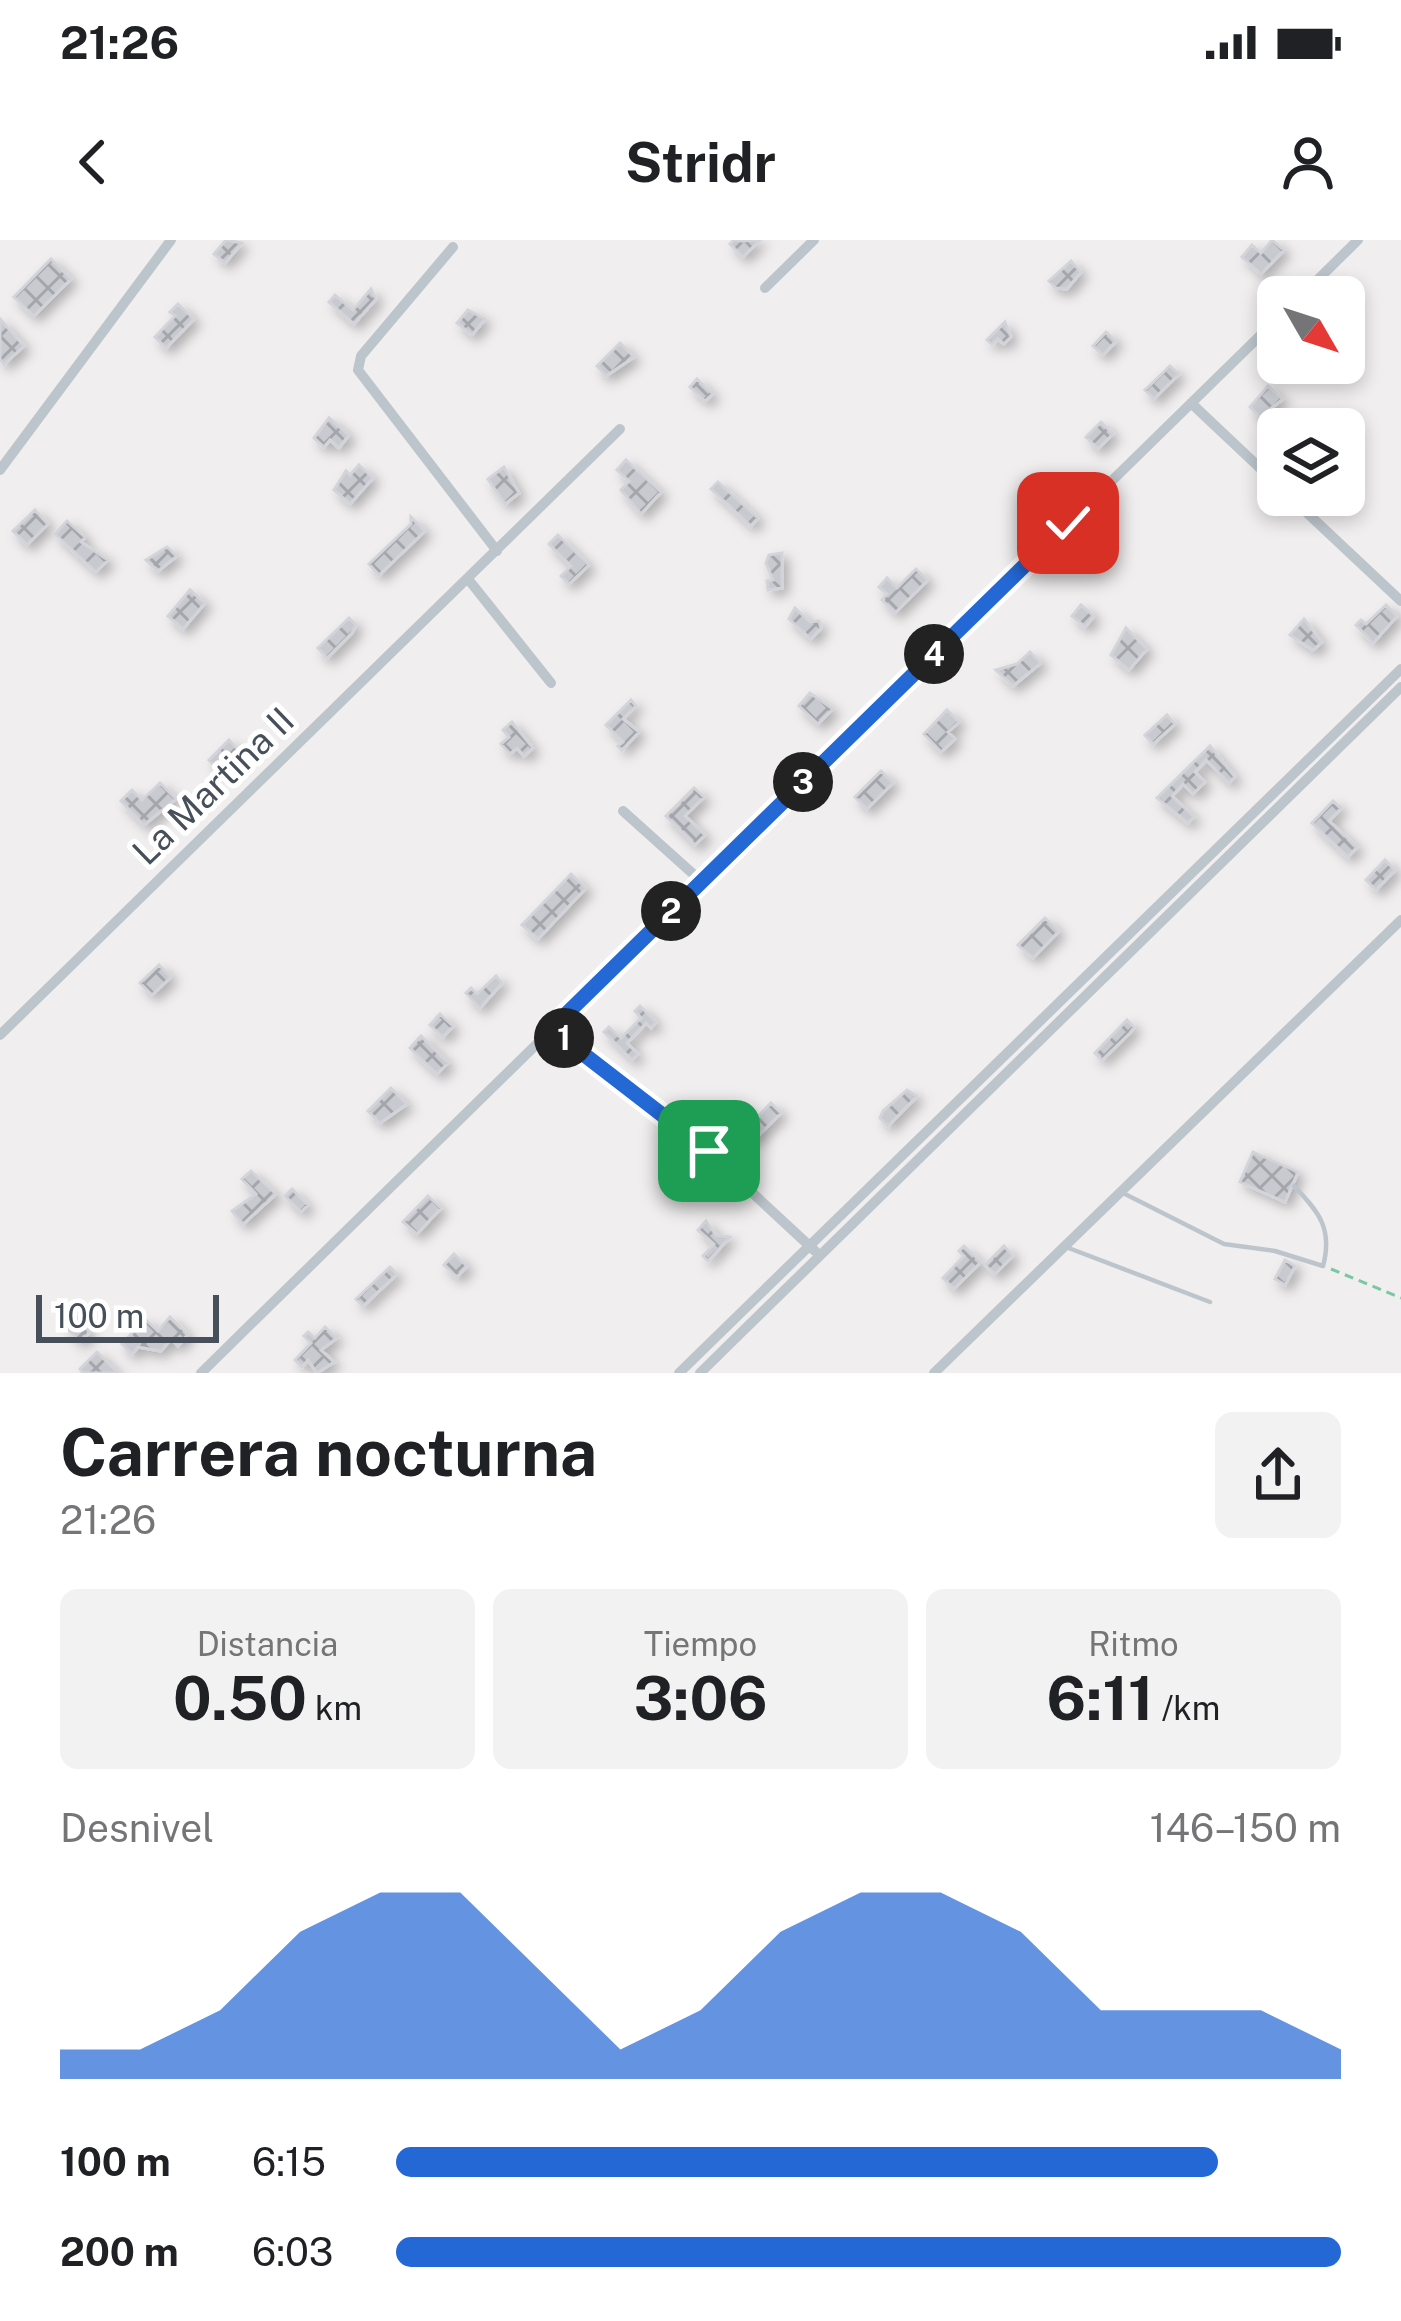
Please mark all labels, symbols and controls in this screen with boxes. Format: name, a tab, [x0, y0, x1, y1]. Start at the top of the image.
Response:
text: 21:26	[60, 16, 179, 69]
icon: back	[60, 129, 126, 195]
icon: person	[1275, 129, 1341, 195]
text: Stridr	[625, 131, 776, 194]
north arrow	[1257, 276, 1365, 384]
map controls	[1257, 276, 1365, 516]
button: layers	[1257, 408, 1365, 516]
pin	[1017, 472, 1119, 574]
icon: check	[1035, 490, 1101, 556]
pin: 4	[904, 624, 964, 684]
text: 4	[923, 635, 945, 673]
street label: La Martina II	[124, 699, 302, 873]
pin: 3	[773, 752, 833, 812]
text: 3	[792, 763, 814, 801]
pin: 2	[641, 881, 701, 941]
text: 2	[661, 892, 681, 930]
pin: 1	[534, 1008, 594, 1068]
text: 1	[557, 1019, 571, 1057]
pin	[658, 1100, 760, 1202]
icon: arrive	[676, 1118, 742, 1184]
scale bar	[36, 1289, 219, 1342]
text: 100 m	[54, 1297, 144, 1335]
button: share	[1215, 1412, 1341, 1538]
text: Carrera nocturna	[60, 1413, 597, 1491]
text: 21:26	[60, 1497, 156, 1543]
text: Distancia	[197, 1625, 338, 1663]
text: Tiempo	[644, 1625, 757, 1663]
text: Ritmo	[1088, 1625, 1179, 1663]
text: 0.50	[173, 1663, 307, 1734]
text: 3:06	[633, 1663, 768, 1734]
text: 6:11	[1047, 1663, 1154, 1734]
text: km	[307, 1689, 362, 1727]
text: /km	[1154, 1689, 1220, 1727]
text: Desnivel	[60, 1805, 214, 1851]
text: 146–150 m	[1150, 1805, 1341, 1851]
text: 100 m	[60, 2139, 171, 2185]
text: 6:15	[252, 2139, 326, 2185]
text: 200 m	[60, 2229, 179, 2275]
text: 6:03	[252, 2229, 333, 2275]

